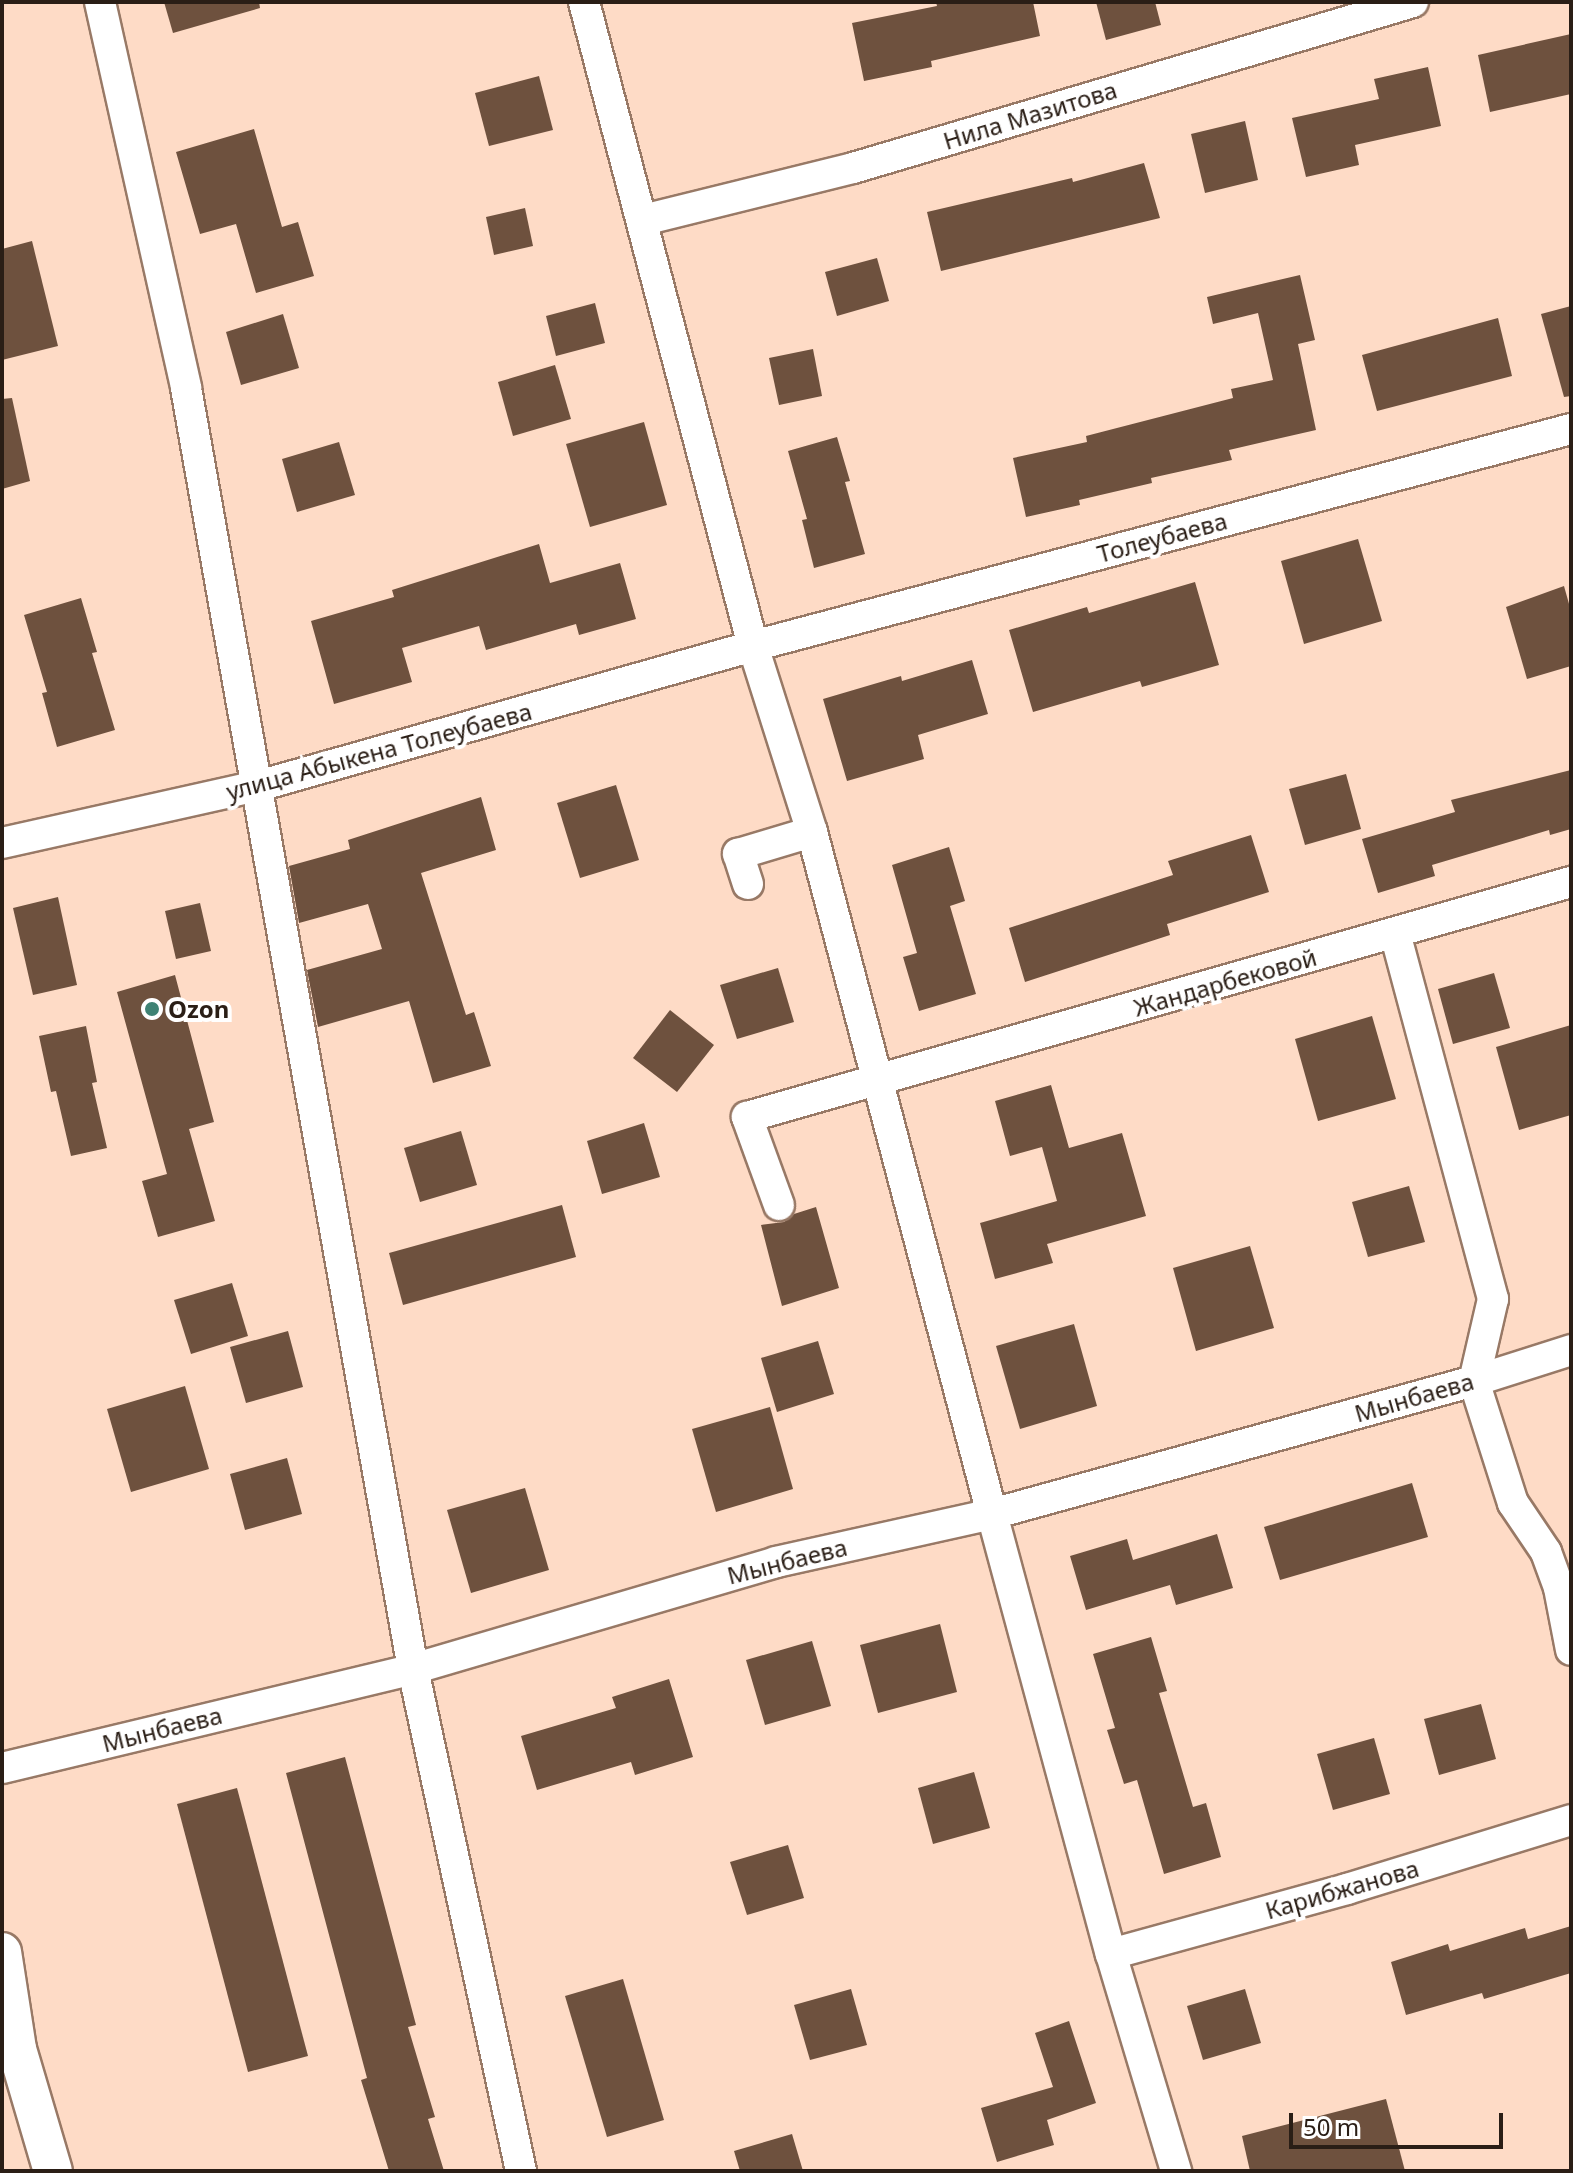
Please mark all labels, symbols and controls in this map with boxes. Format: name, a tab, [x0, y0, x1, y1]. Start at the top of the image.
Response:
street label: Нила Мазитова	[940, 75, 1120, 155]
street label: Толеубаева	[1094, 506, 1230, 568]
street label: улица Абыкена Толеубаева	[223, 696, 535, 806]
street label: Жандарбековой	[1130, 942, 1320, 1022]
place label: Ozon	[168, 995, 229, 1023]
marker: Ozon	[143, 1000, 161, 1018]
street label: Мынбаева	[1351, 1366, 1477, 1428]
street label: Мынбаева	[724, 1532, 850, 1590]
street label: Мынбаева	[99, 1700, 225, 1758]
street label: Карибжанова	[1262, 1853, 1422, 1925]
scale bar	[1293, 2097, 1507, 2147]
text: 50 m	[1303, 2110, 1359, 2143]

